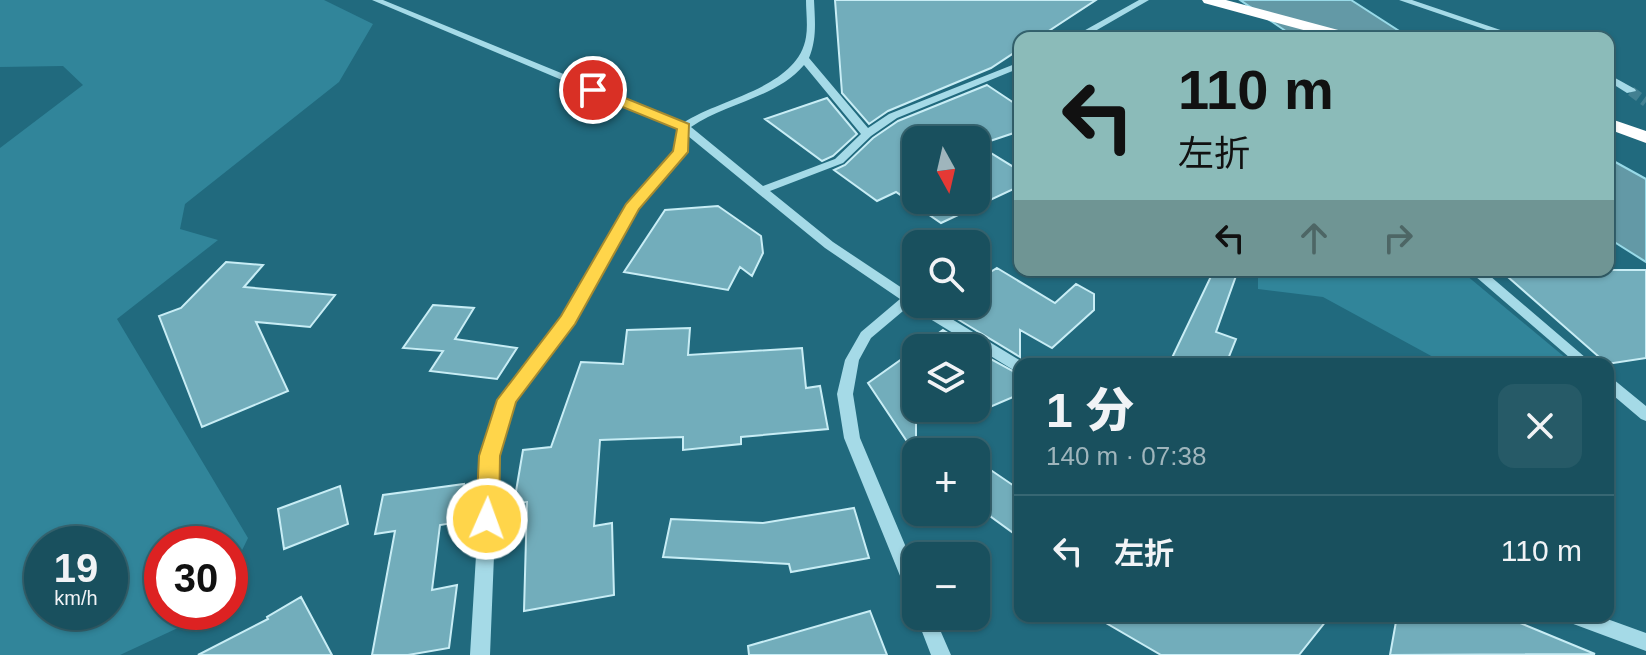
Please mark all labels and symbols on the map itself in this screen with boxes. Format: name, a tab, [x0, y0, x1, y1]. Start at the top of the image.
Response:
pin	[559, 56, 627, 124]
north arrow	[902, 126, 990, 214]
position arrow	[445, 477, 529, 561]
speed limit sign: 30	[144, 526, 248, 630]

